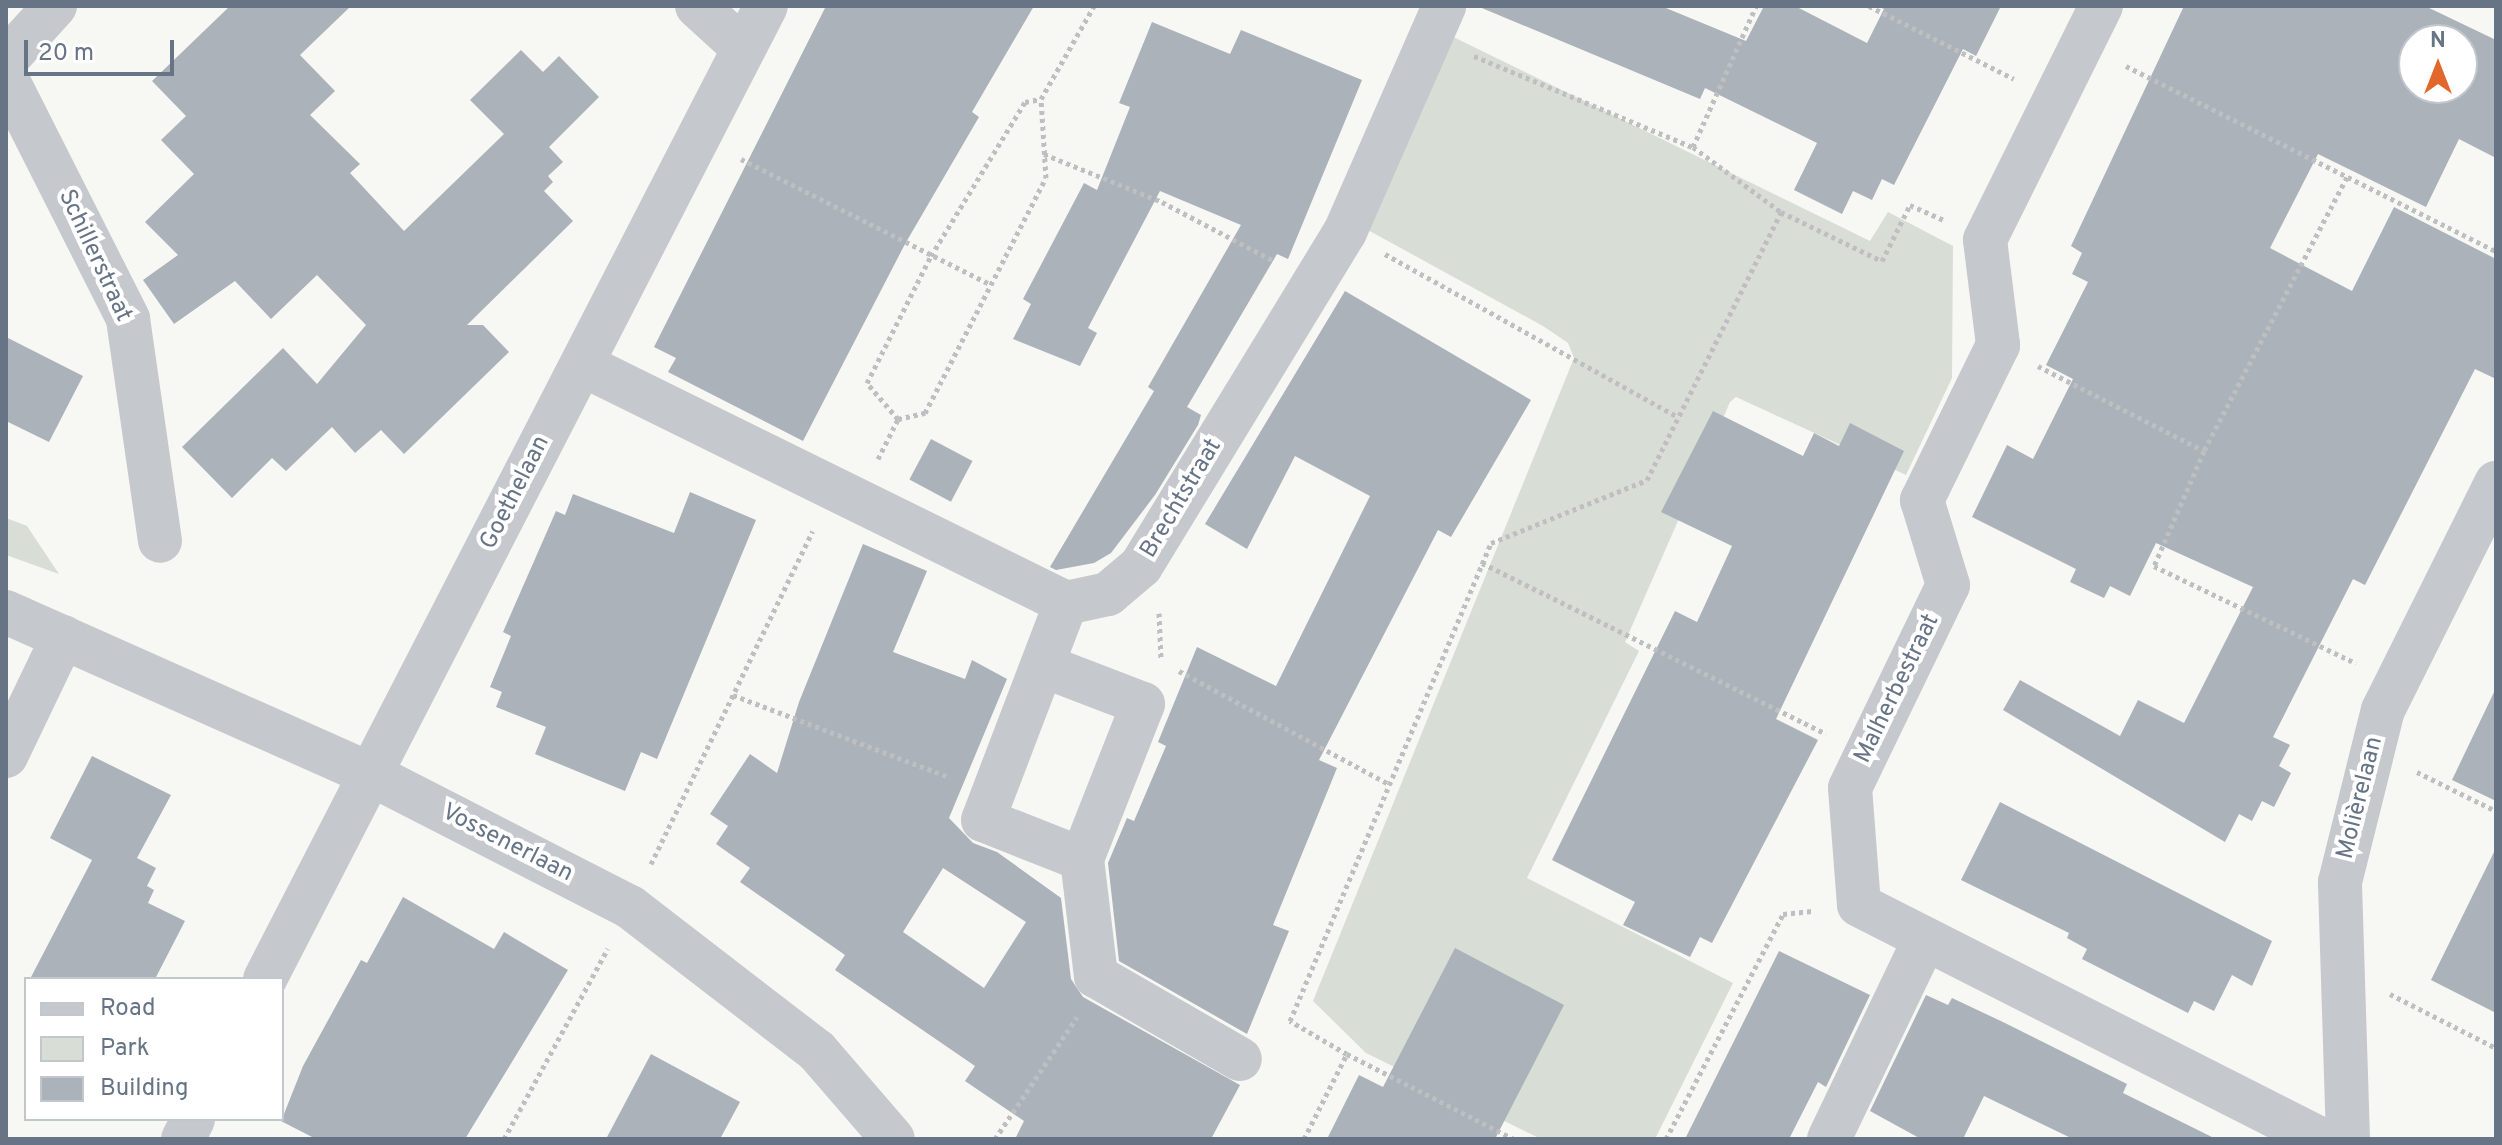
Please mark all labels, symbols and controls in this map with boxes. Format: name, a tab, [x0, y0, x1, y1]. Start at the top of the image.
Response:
scale bar	[28, 24, 178, 74]
north arrow	[2398, 24, 2478, 104]
text: N	[2430, 28, 2446, 55]
text: 20 m	[38, 39, 94, 69]
street label: Schillerstraat	[51, 185, 137, 327]
street label: Goethelaan	[475, 431, 557, 555]
street label: Brechtstraat	[1135, 434, 1229, 564]
street label: Malherbestraat	[1849, 610, 1947, 768]
street label: Molièrelaan	[2332, 734, 2390, 862]
street label: Vossenerlaan	[436, 799, 578, 889]
legend	[24, 977, 284, 1121]
text: Road	[100, 994, 156, 1024]
text: Park	[100, 1034, 150, 1064]
text: Building	[100, 1074, 189, 1104]

